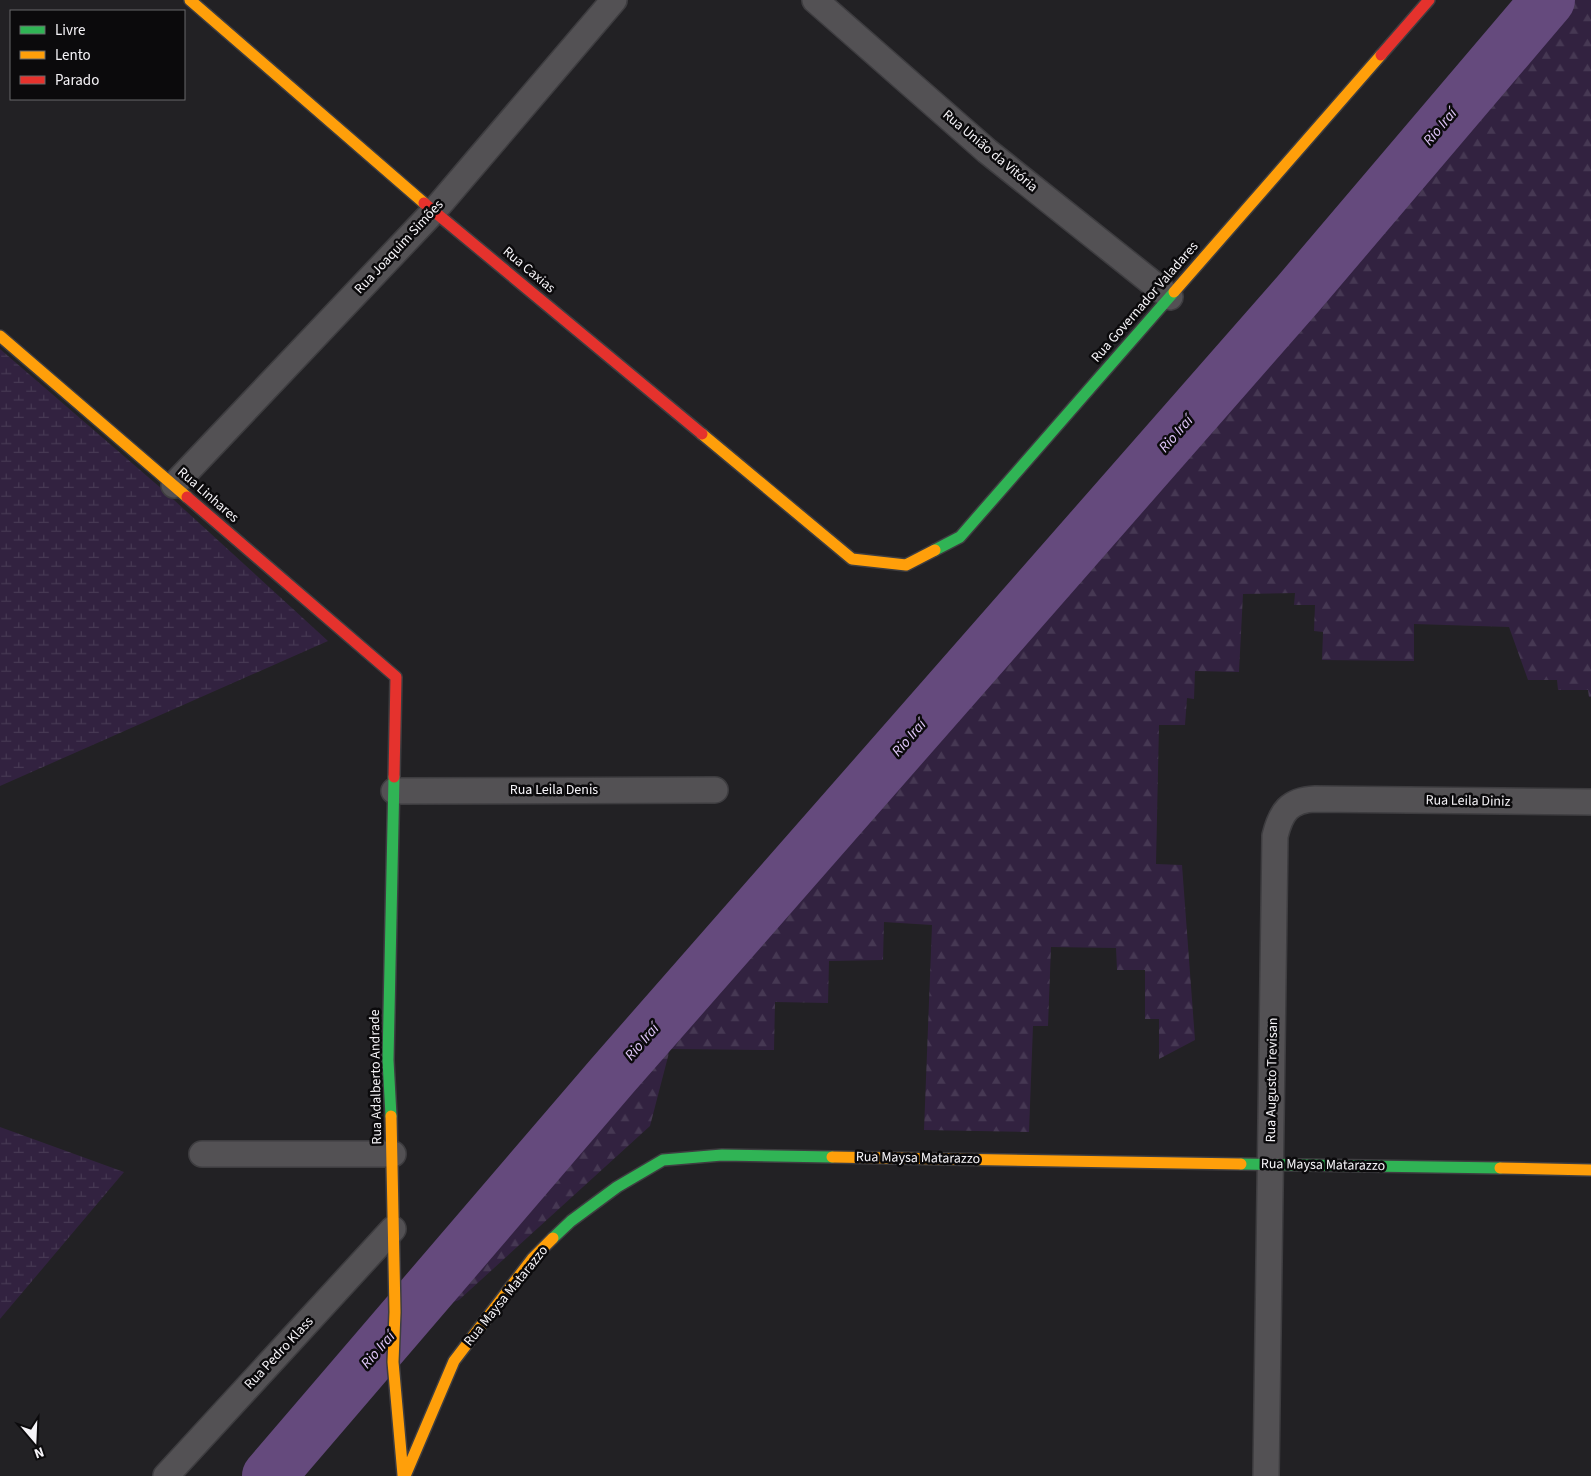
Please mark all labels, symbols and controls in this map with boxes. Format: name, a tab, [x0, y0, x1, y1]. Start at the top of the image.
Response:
legend	[10, 10, 185, 100]
text: Livre	[55, 20, 85, 41]
text: Lento	[55, 45, 91, 66]
text: Parado	[55, 70, 99, 91]
water label: Rio Iraí	[1418, 102, 1463, 150]
street label: Rua União da Vitória	[938, 105, 1042, 197]
street label: Rua Joaquim Simões	[350, 195, 448, 299]
street label: Rua Governador Valadares	[1087, 237, 1203, 367]
street label: Rua Caxias	[498, 242, 560, 298]
water label: Rio Iraí	[1154, 409, 1200, 457]
street label: Rua Linhares	[173, 463, 243, 527]
water label: Rio Iraí	[887, 713, 933, 761]
street label: Rua Leila Denis	[510, 780, 598, 800]
street label: Rua Leila Diniz	[1425, 790, 1511, 812]
street label: Rua Adalberto Andrade	[365, 1009, 387, 1145]
water label: Rio Iraí	[620, 1017, 666, 1065]
street label: Rua Augusto Trevisan	[1261, 1017, 1283, 1143]
street label: Rua Maysa Matarazzo	[856, 1147, 980, 1169]
street label: Rua Maysa Matarazzo	[1261, 1154, 1385, 1176]
street label: Rua Maysa Matarazzo	[459, 1241, 553, 1351]
street label: Rua Pedro Klass	[240, 1312, 318, 1394]
water label: Rio Iraí	[356, 1325, 402, 1373]
north arrow	[10, 1416, 60, 1466]
text: N	[31, 1441, 47, 1463]

